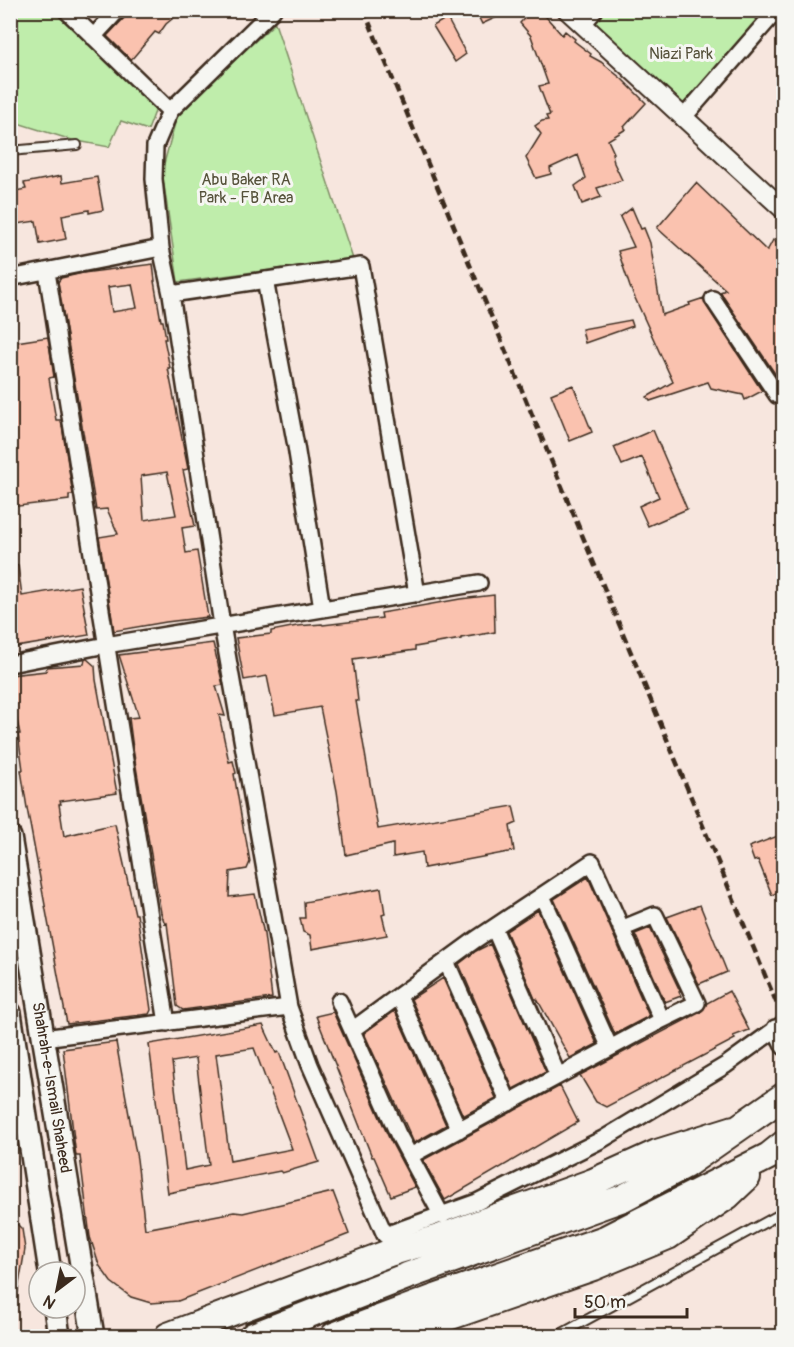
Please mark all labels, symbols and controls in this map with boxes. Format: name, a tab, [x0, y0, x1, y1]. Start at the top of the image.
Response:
park label: Niazi Park	[649, 44, 713, 64]
park label: Abu Baker RA Park - FB Area	[198, 170, 294, 208]
street label: Shahrah-e-Ismail Shaheed	[28, 1001, 76, 1175]
north arrow	[27, 1260, 87, 1320]
scale bar	[575, 1281, 688, 1319]
text: N	[40, 1290, 59, 1313]
text: 50 m	[584, 1291, 626, 1314]

